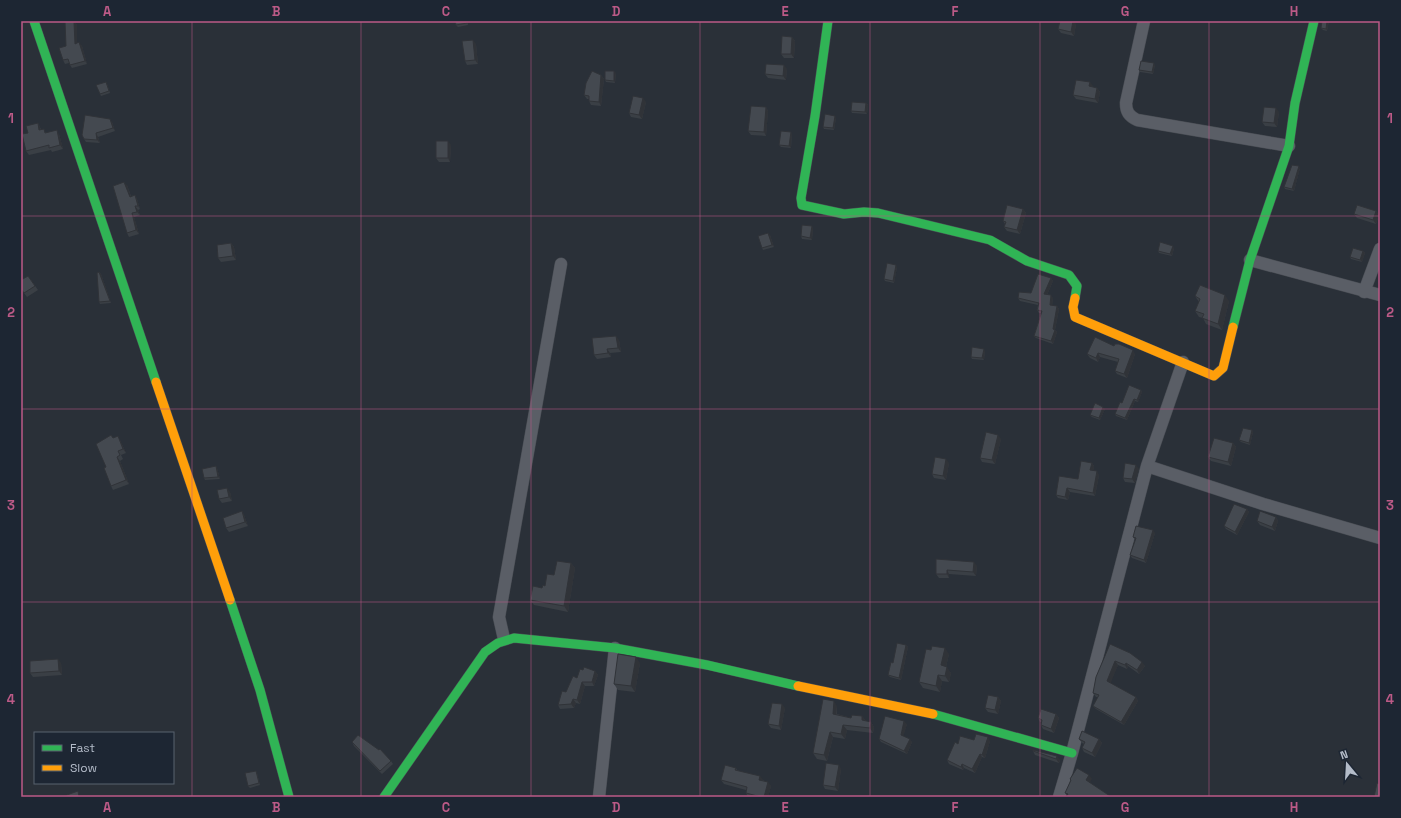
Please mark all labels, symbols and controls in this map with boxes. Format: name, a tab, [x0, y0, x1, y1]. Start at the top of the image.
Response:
text: A	[103, 3, 112, 20]
text: B	[272, 3, 281, 20]
text: C	[442, 3, 450, 20]
text: D	[612, 3, 621, 20]
text: E	[781, 3, 789, 20]
text: F	[952, 3, 959, 20]
text: G	[1121, 3, 1129, 20]
text: H	[1290, 3, 1298, 20]
text: 1	[8, 110, 14, 127]
text: 1	[1387, 110, 1393, 127]
text: 2	[7, 304, 15, 321]
text: 2	[1386, 304, 1394, 321]
text: 3	[7, 497, 15, 514]
text: 3	[1386, 497, 1394, 514]
text: 4	[7, 691, 15, 708]
text: 4	[1386, 691, 1394, 708]
legend	[34, 732, 174, 784]
text: Fast	[70, 740, 95, 756]
north arrow	[1327, 744, 1367, 784]
text: N	[1338, 747, 1350, 762]
text: Slow	[70, 760, 97, 776]
text: A	[103, 799, 112, 816]
text: B	[272, 799, 281, 816]
text: C	[442, 799, 450, 816]
text: D	[612, 799, 621, 816]
text: E	[781, 799, 789, 816]
text: F	[952, 799, 959, 816]
text: G	[1121, 799, 1129, 816]
text: H	[1290, 799, 1298, 816]

